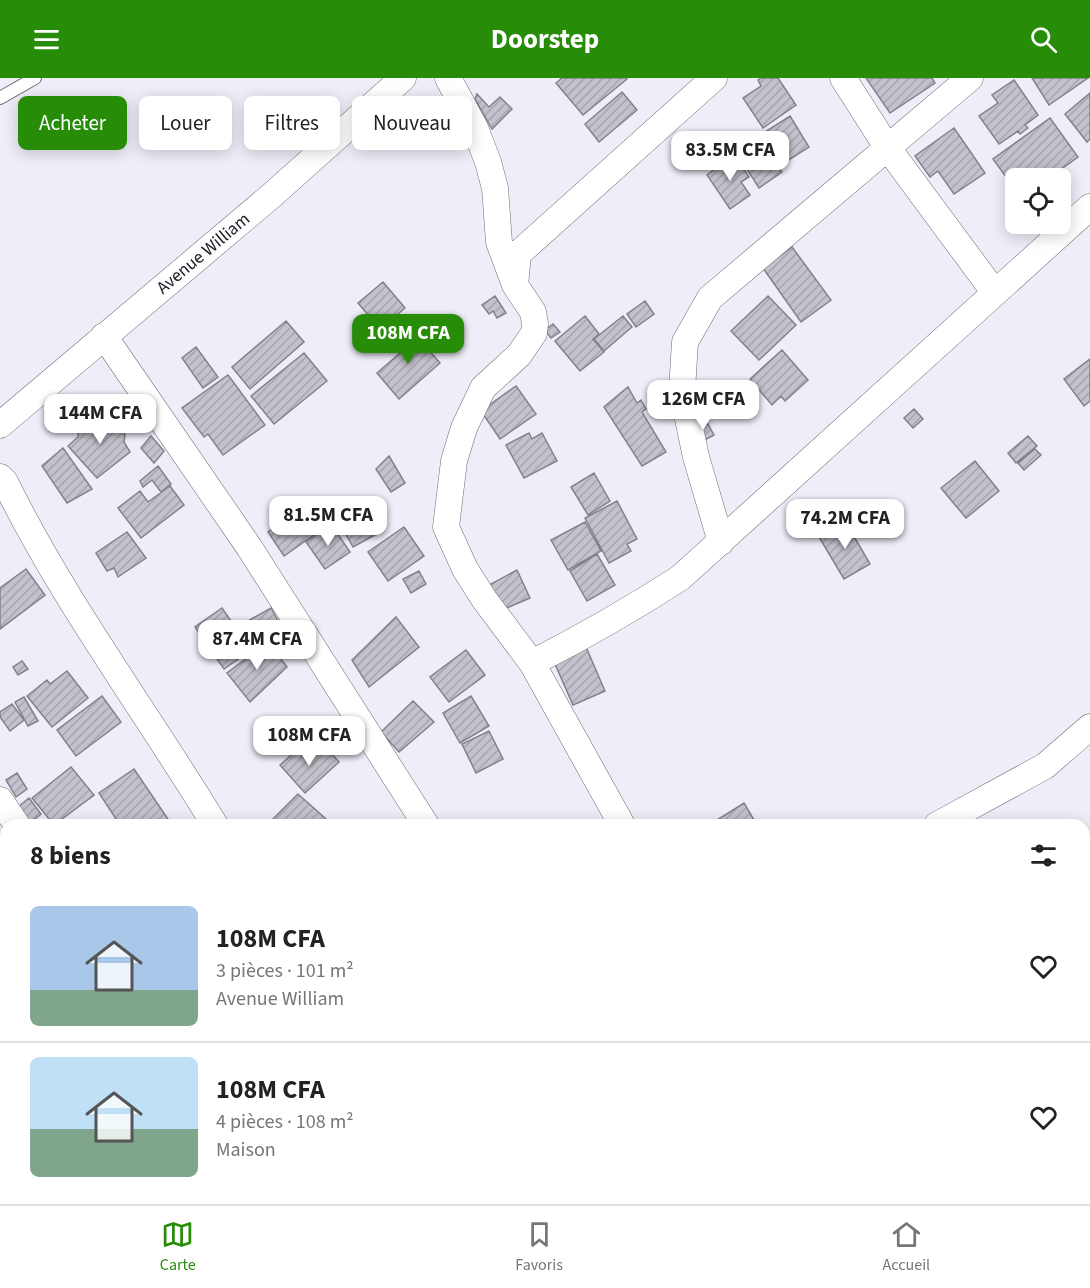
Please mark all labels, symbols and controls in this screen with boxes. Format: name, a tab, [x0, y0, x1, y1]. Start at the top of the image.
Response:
text: Doorstep	[491, 20, 599, 59]
icon: menu	[30, 23, 63, 56]
icon: search	[1027, 23, 1060, 56]
chip: Acheter	[18, 96, 127, 150]
chip: Louer	[139, 96, 232, 150]
chip: Filtres	[244, 96, 340, 150]
chip: Nouveau	[352, 96, 472, 150]
pin: 83.5M CFA	[661, 131, 799, 182]
text: 83.5M CFA	[685, 136, 775, 164]
map controls	[1005, 168, 1071, 234]
button: locate	[1005, 168, 1071, 234]
street label: Avenue William	[151, 207, 256, 300]
pin: 108M CFA	[346, 314, 470, 365]
text: 108M CFA	[366, 319, 450, 347]
pin: 126M CFA	[641, 380, 765, 431]
text: 126M CFA	[661, 385, 745, 413]
pin: 144M CFA	[38, 394, 162, 445]
text: 144M CFA	[58, 399, 142, 427]
pin: 81.5M CFA	[259, 496, 397, 547]
pin: 74.2M CFA	[776, 499, 914, 550]
text: 81.5M CFA	[283, 501, 373, 529]
text: 74.2M CFA	[800, 504, 890, 532]
pin: 87.4M CFA	[188, 620, 326, 671]
text: 87.4M CFA	[212, 625, 302, 653]
pin: 108M CFA	[247, 716, 371, 767]
text: 108M CFA	[267, 721, 351, 749]
text: 8 biens	[30, 837, 111, 874]
icon: filters	[1027, 839, 1060, 872]
text: 108M CFA	[216, 920, 325, 957]
icon: home	[78, 930, 150, 1002]
icon: heart	[1027, 950, 1060, 983]
text: 3 pièces · 101 m²	[216, 957, 354, 985]
text: Avenue William	[216, 985, 344, 1013]
text: 108M CFA	[216, 1071, 325, 1108]
icon: home	[78, 1081, 150, 1153]
icon: heart	[1027, 1101, 1060, 1134]
text: 4 pièces · 108 m²	[216, 1108, 354, 1136]
text: Maison	[216, 1136, 276, 1164]
tab: Carte	[160, 1218, 196, 1276]
tab: Favoris	[515, 1218, 563, 1276]
tab: Accueil	[883, 1218, 930, 1276]

